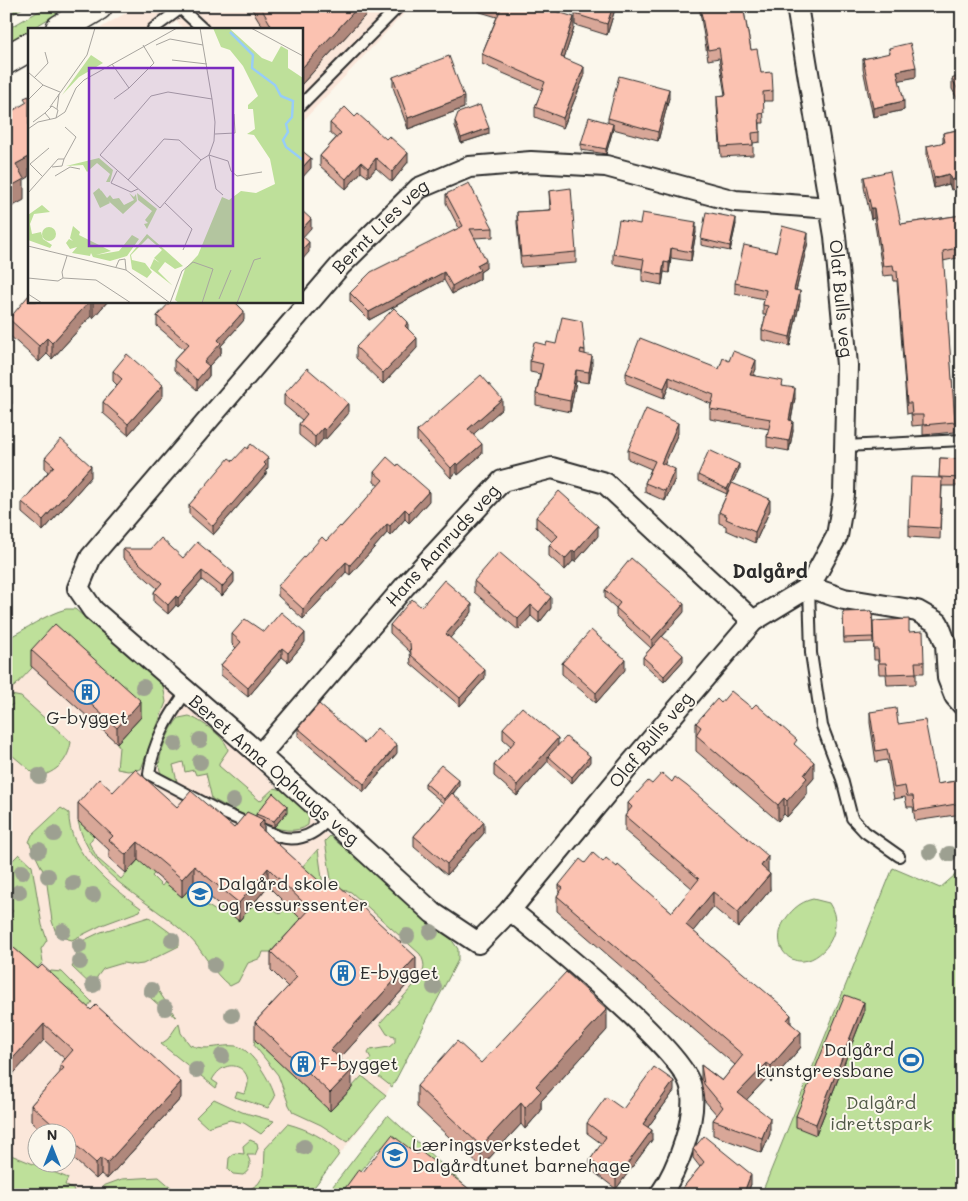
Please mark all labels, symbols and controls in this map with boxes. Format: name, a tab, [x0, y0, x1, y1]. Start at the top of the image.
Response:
inset map	[28, 28, 302, 302]
street label: Bernt Lies veg	[326, 172, 432, 278]
street label: Olaf Bulls veg	[824, 238, 859, 359]
street label: Hans Aanruds veg	[380, 478, 504, 611]
district label: Dalgård	[732, 558, 808, 583]
building icon: G-bygget	[74, 679, 100, 705]
street label: Olaf Bulls veg	[603, 686, 697, 792]
street label: Beret Anna Ophaugs veg	[184, 689, 365, 850]
place label: G-bygget	[46, 705, 128, 729]
place label: Dalgård skole og ressurssenter	[218, 871, 368, 916]
school or university icon: Dalgård skole og ressurssenter	[187, 881, 213, 907]
building icon: E-bygget	[330, 960, 356, 986]
place label: E-bygget	[360, 960, 439, 984]
place label: Dalgård kunstgressbane	[756, 1037, 894, 1082]
sports icon: Dalgård kunstgressbane	[898, 1047, 924, 1073]
building icon: F-bygget	[290, 1051, 316, 1077]
place label: F-bygget	[320, 1051, 398, 1075]
park label: Dalgård idrettspark	[830, 1090, 932, 1135]
north arrow	[28, 1124, 78, 1174]
text: N	[47, 1125, 57, 1144]
place label: Læringsverkstedet Dalgårdtunet barnehage	[412, 1132, 631, 1177]
school or university icon: Læringsverkstedet Dalgårdtunet barnehage	[382, 1142, 408, 1168]

